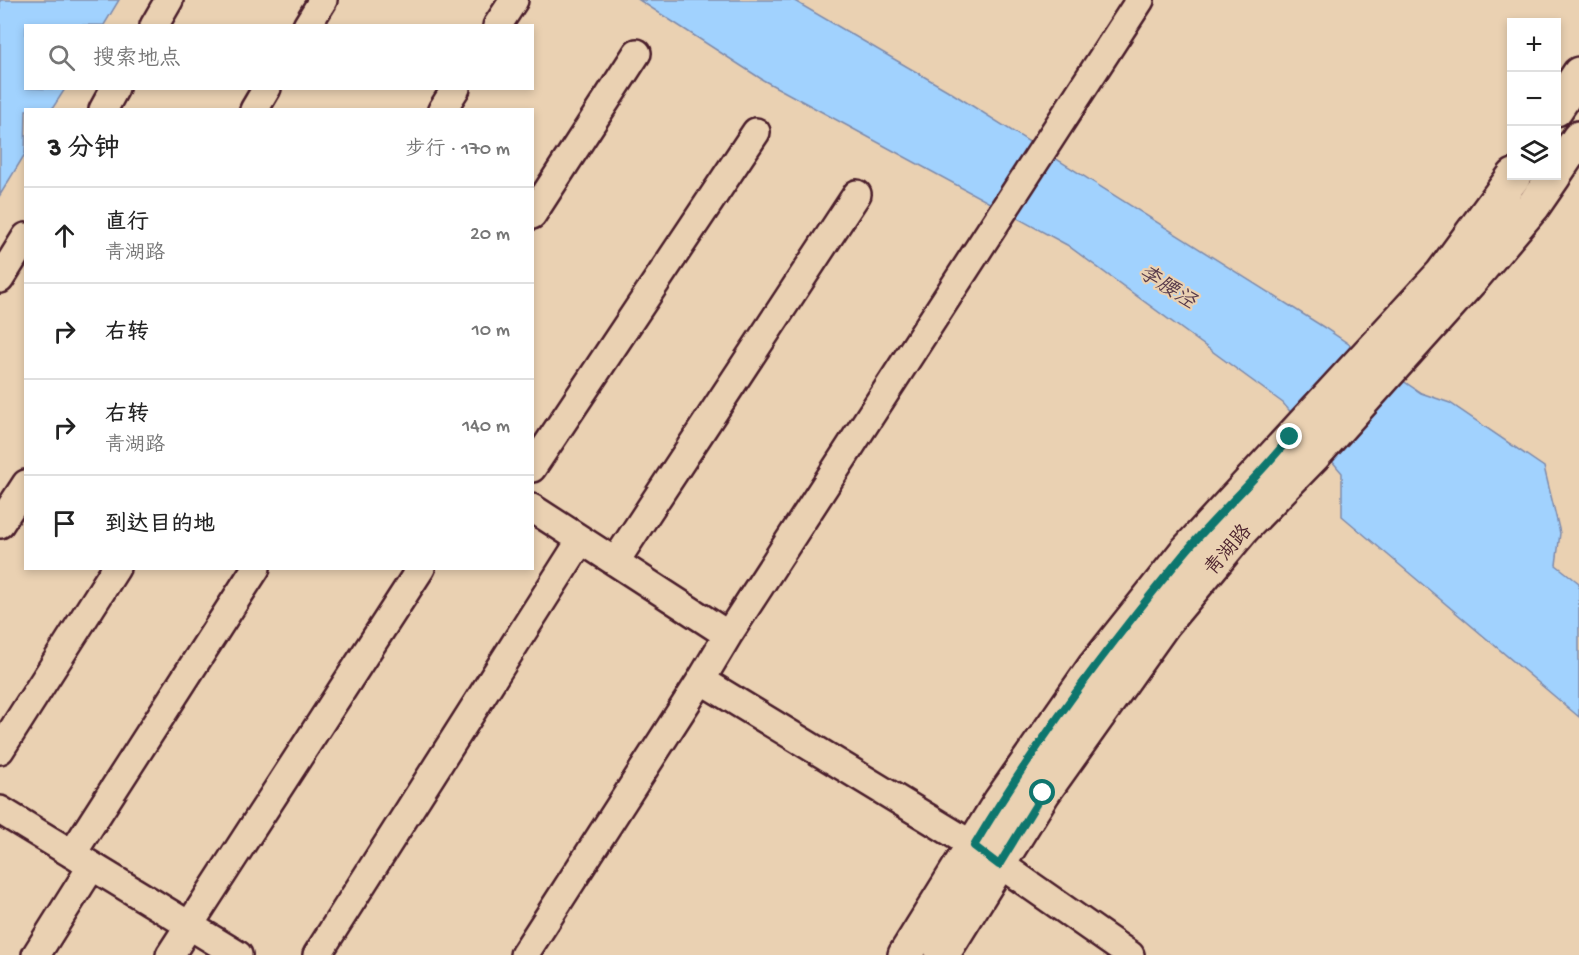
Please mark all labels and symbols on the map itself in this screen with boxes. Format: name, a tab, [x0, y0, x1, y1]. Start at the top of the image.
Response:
water label: 李腰泾	[1133, 260, 1201, 317]
route end	[1276, 423, 1302, 449]
street label: 青湖路	[1200, 519, 1259, 581]
route start	[1029, 779, 1055, 805]

